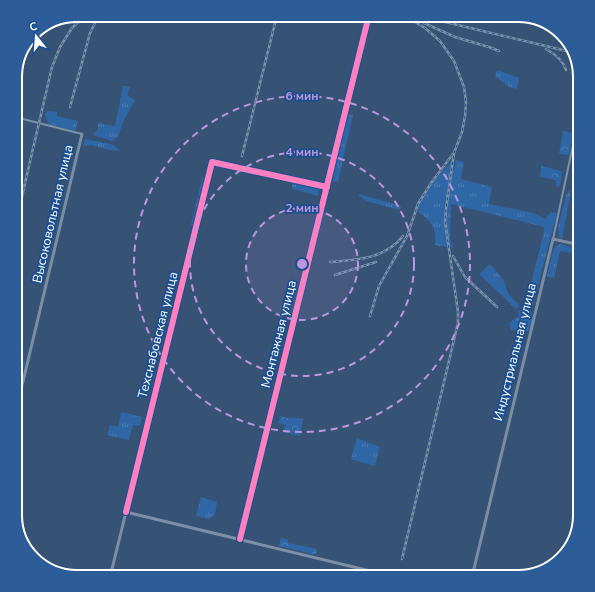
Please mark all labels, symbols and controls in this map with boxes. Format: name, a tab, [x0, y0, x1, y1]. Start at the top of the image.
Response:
north arrow	[16, 16, 56, 56]
text: С	[27, 18, 39, 35]
text: 6 мин	[285, 88, 319, 104]
street label: Высоковольтная улица	[28, 143, 78, 285]
text: 4 мин	[285, 144, 319, 160]
text: 2 мин	[285, 200, 319, 216]
centre of rings	[295, 257, 309, 271]
street label: Техснабовская улица	[134, 270, 182, 400]
street label: Монтажная улица	[257, 278, 301, 390]
street label: Индустриальная улица	[489, 281, 541, 423]

